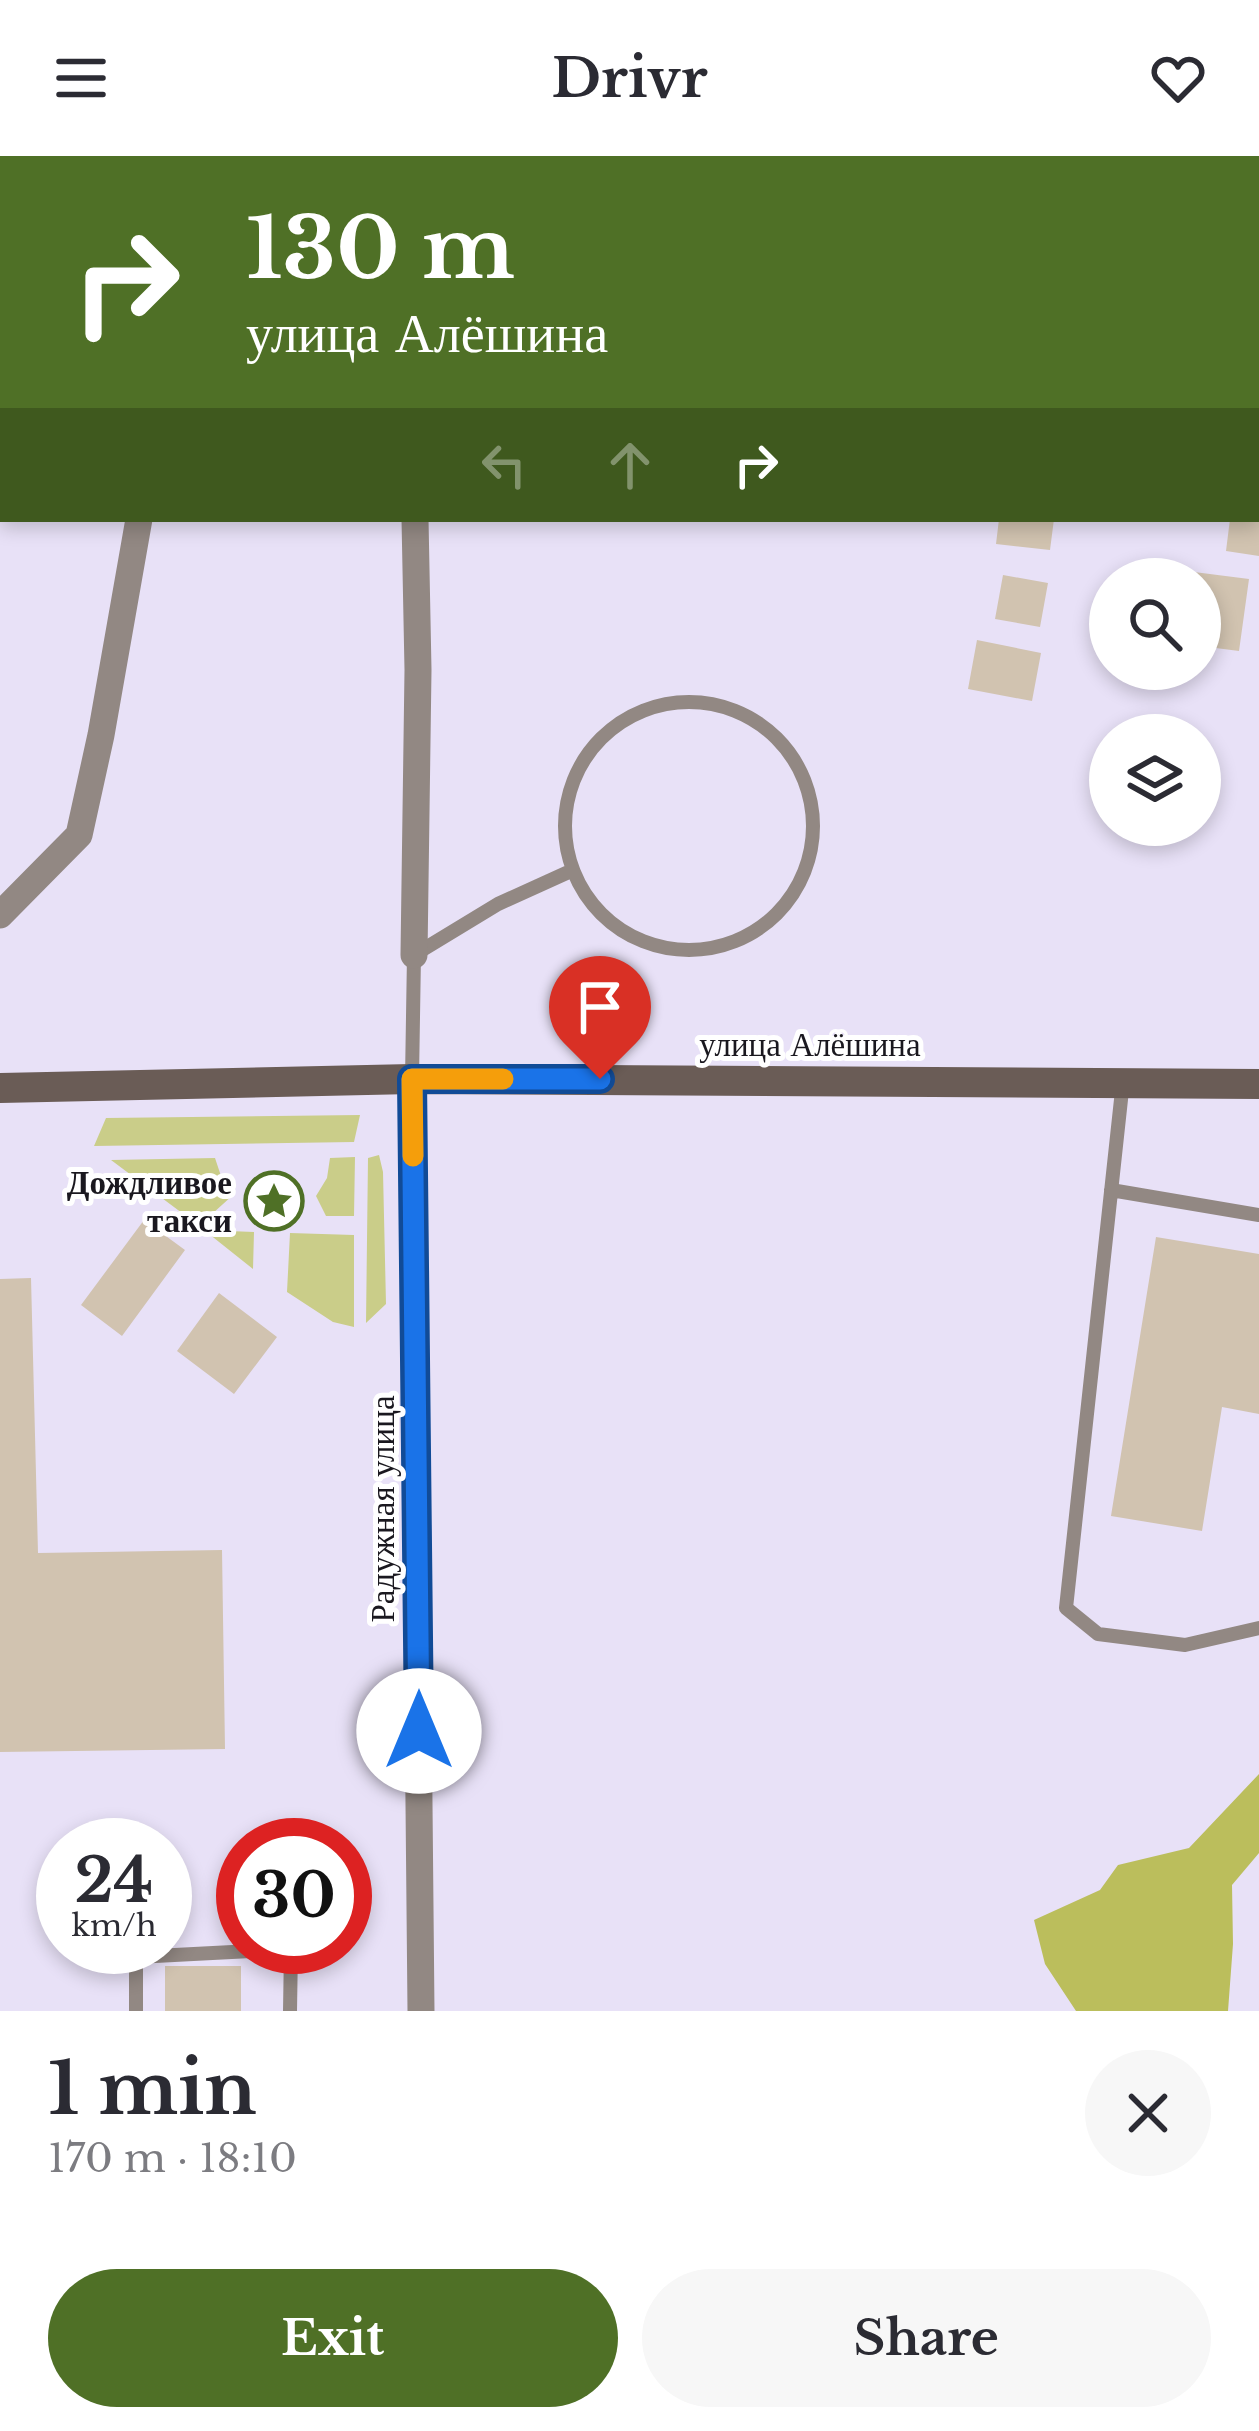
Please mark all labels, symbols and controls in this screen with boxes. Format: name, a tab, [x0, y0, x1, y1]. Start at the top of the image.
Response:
icon: menu	[48, 45, 114, 111]
text: Drivr	[551, 45, 708, 112]
icon: heart	[1145, 45, 1211, 111]
text: 130 m	[246, 197, 515, 301]
icon: right	[48, 204, 204, 360]
text: улица Алёшина	[246, 300, 608, 367]
icon: left	[471, 432, 537, 498]
icon: ahead	[597, 432, 663, 498]
icon: right	[723, 432, 789, 498]
map controls	[1089, 558, 1221, 846]
button: search	[1089, 558, 1221, 690]
button: layers	[1089, 714, 1221, 846]
pin	[549, 956, 651, 1079]
icon: arrive	[567, 974, 633, 1040]
street label: улица Алёшина	[699, 1024, 921, 1065]
place label: Дождливое такси	[67, 1162, 232, 1241]
place icon: Дождливое такси	[243, 1170, 305, 1232]
street label: Радужная улица	[362, 1395, 403, 1623]
position arrow	[356, 1668, 482, 1794]
speed limit sign: 30	[216, 1818, 372, 1974]
text: 24	[75, 1844, 153, 1918]
text: km/h	[71, 1907, 157, 1944]
text: 1 min	[48, 2044, 257, 2133]
button: close	[1085, 2050, 1211, 2176]
text: 170 m · 18:10	[48, 2134, 297, 2183]
button: Exit	[48, 2269, 618, 2407]
button: Share	[642, 2269, 1211, 2407]

